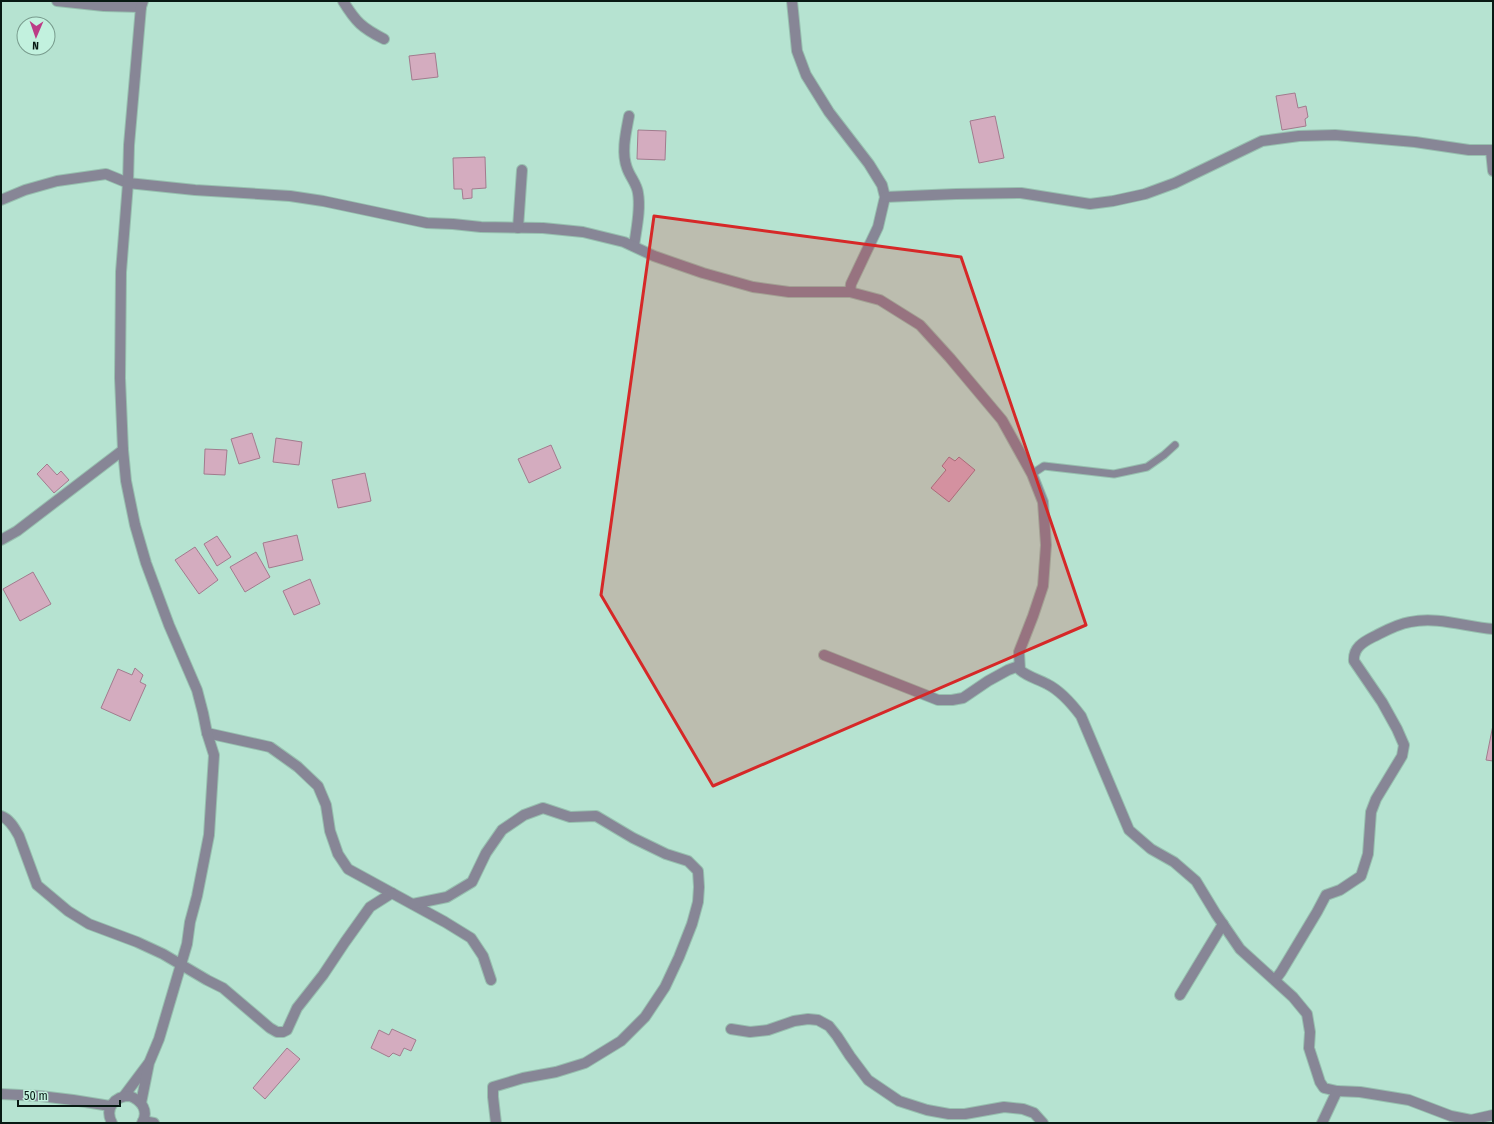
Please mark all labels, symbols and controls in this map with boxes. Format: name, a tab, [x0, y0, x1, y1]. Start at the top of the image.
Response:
north arrow	[16, 16, 56, 56]
text: N	[32, 39, 39, 52]
scale bar	[18, 1082, 120, 1108]
text: 50 m	[24, 1089, 48, 1103]

